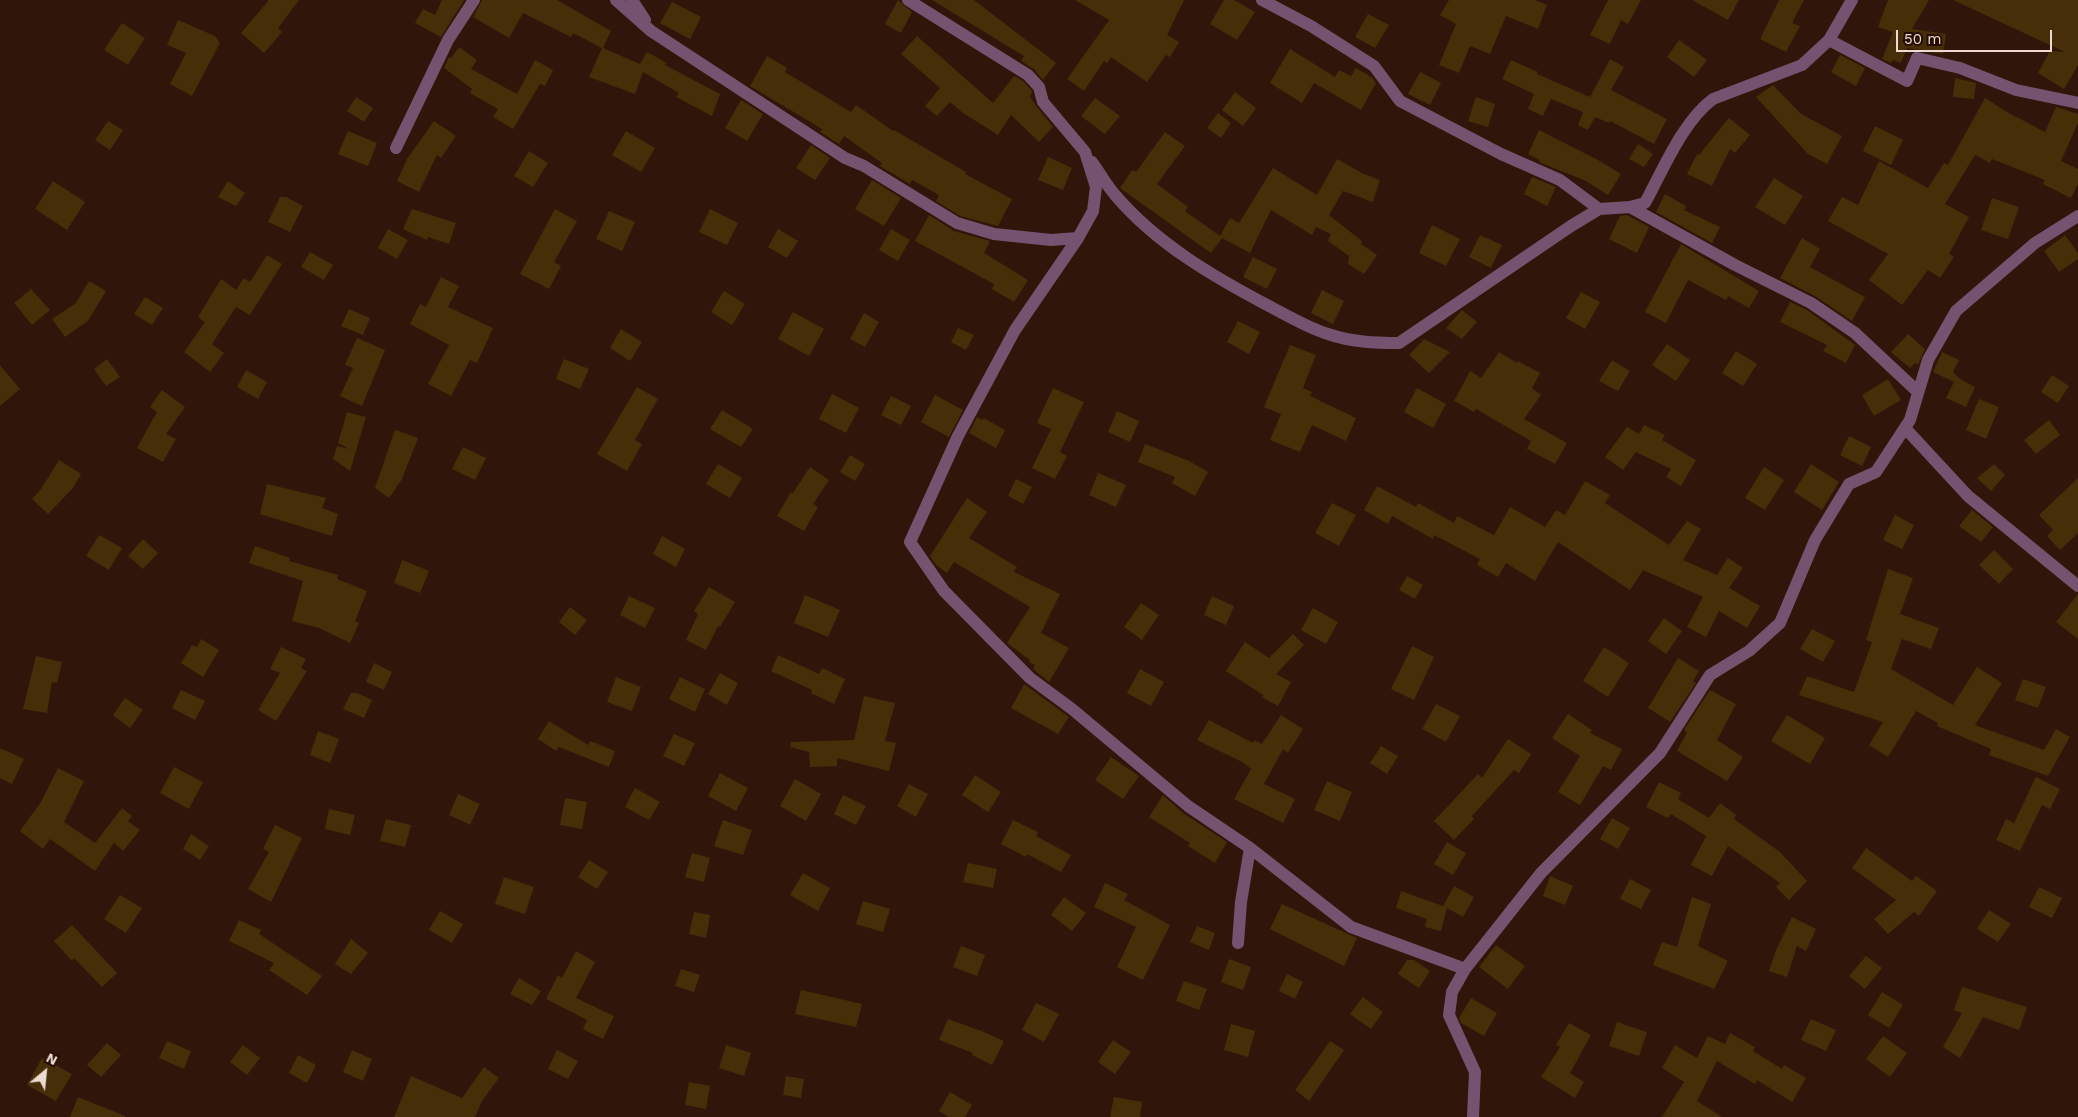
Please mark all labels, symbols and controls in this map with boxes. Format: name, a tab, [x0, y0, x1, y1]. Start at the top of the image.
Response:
scale bar	[1898, 20, 2054, 52]
text: 50 m	[1904, 30, 1941, 48]
north arrow	[20, 1047, 70, 1097]
text: N	[44, 1049, 60, 1068]

